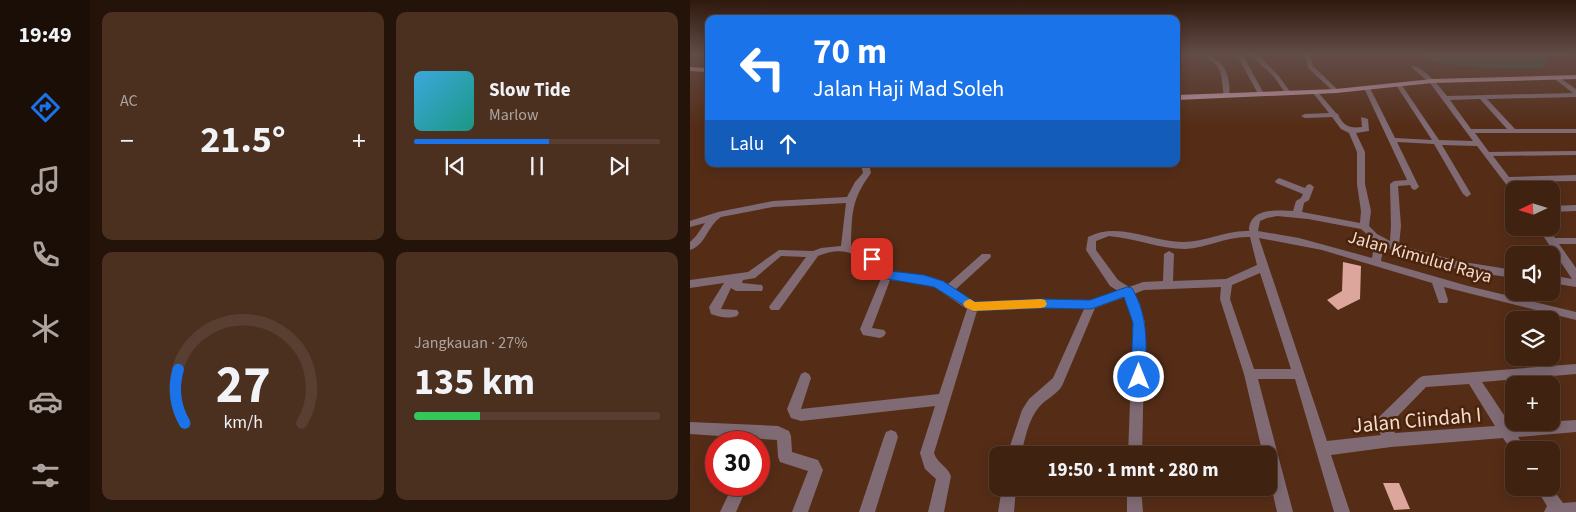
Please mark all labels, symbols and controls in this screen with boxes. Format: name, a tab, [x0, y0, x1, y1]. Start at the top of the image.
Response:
text: 19:49	[18, 19, 72, 51]
text: 70 m	[813, 27, 887, 77]
icon: left	[730, 35, 795, 100]
text: Jalan Haji Mad Soleh	[813, 73, 1004, 105]
text: Slow Tide	[489, 77, 570, 104]
icon: directions	[28, 90, 63, 125]
text: AC	[120, 90, 138, 112]
text: Marlow	[489, 104, 538, 126]
text: 21.5°	[200, 113, 286, 167]
text: −	[120, 121, 134, 161]
text: +	[352, 121, 366, 161]
icon: ahead	[774, 130, 802, 158]
text: Lalu	[730, 131, 764, 158]
icon: previous	[441, 152, 469, 180]
icon: pause	[523, 152, 551, 180]
icon: next	[605, 152, 633, 180]
icon: music	[28, 163, 63, 198]
north arrow	[1505, 181, 1560, 236]
map controls	[1505, 181, 1560, 496]
street label: Jalan Kimulud Raya	[1345, 224, 1495, 290]
icon: phone	[28, 237, 63, 272]
pin	[851, 238, 893, 280]
icon: arrive	[858, 245, 886, 273]
button: sound	[1505, 246, 1560, 301]
icon: climate	[28, 311, 63, 346]
button: layers	[1505, 311, 1560, 366]
text: Jangkauan · 27%	[414, 332, 527, 354]
text: 27	[216, 349, 270, 423]
position arrow	[1112, 350, 1164, 402]
text: 135 km	[414, 355, 535, 409]
button: +	[1505, 376, 1560, 431]
icon: car	[28, 384, 63, 419]
street label: Jalan Ciindah I	[1351, 399, 1483, 441]
text: km/h	[223, 410, 263, 435]
speed limit sign: 30	[705, 431, 770, 496]
button: −	[1505, 441, 1560, 496]
text: 19:50 · 1 mnt · 280 m	[1048, 457, 1218, 484]
icon: filters	[28, 458, 63, 493]

